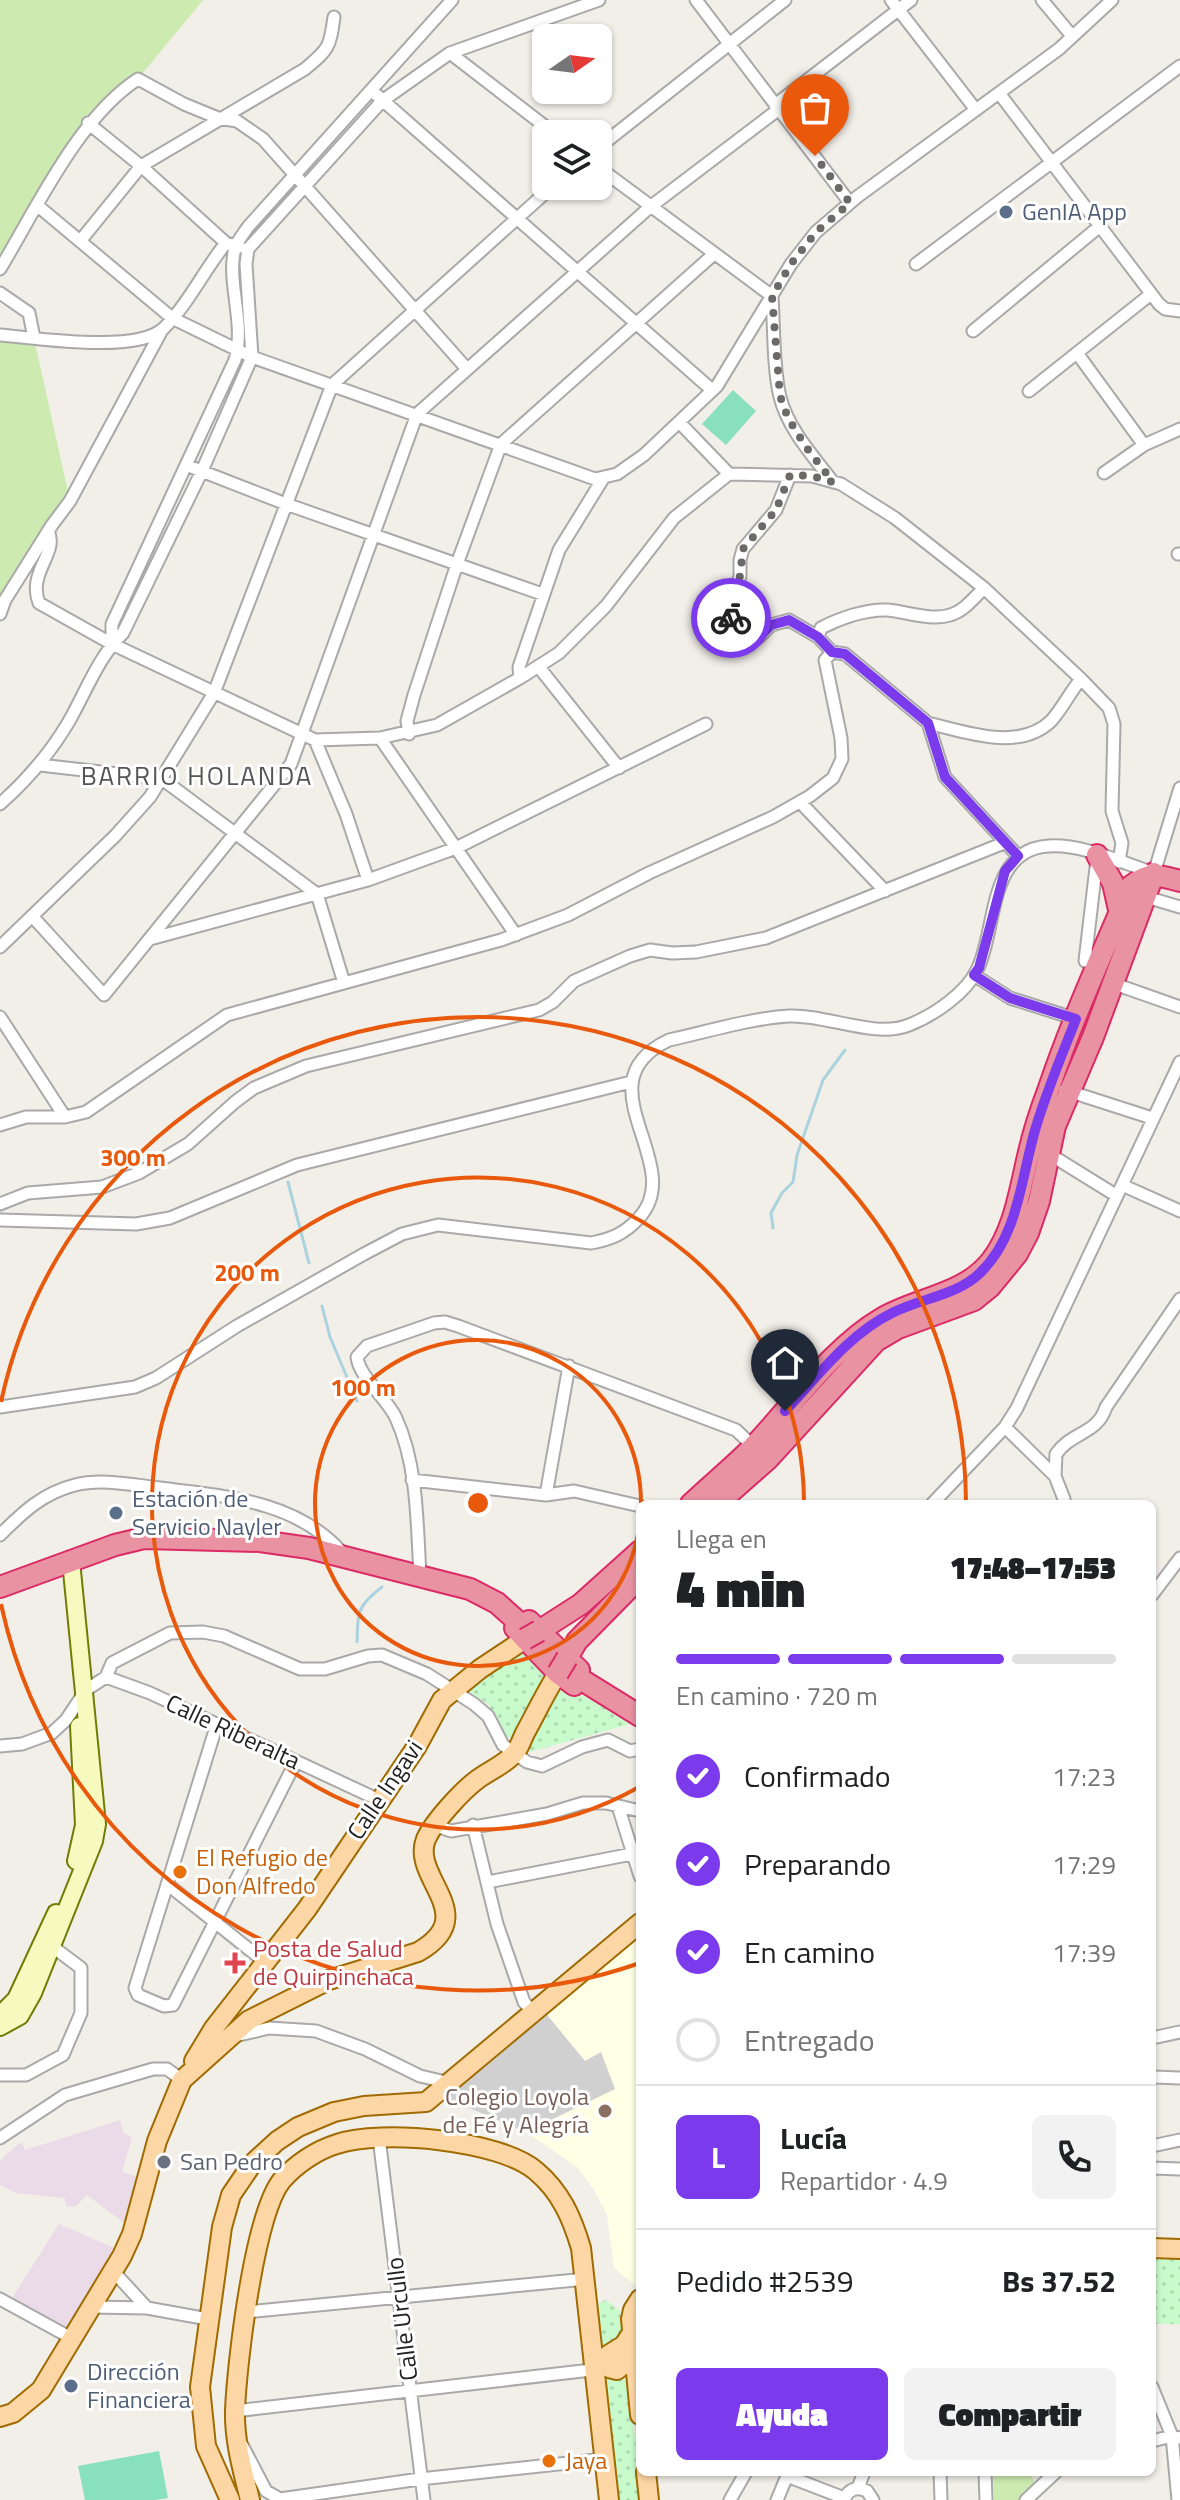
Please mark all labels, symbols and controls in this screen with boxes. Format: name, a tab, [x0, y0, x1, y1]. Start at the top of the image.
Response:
north arrow	[532, 24, 612, 104]
map controls	[532, 24, 612, 200]
pin	[781, 74, 849, 156]
icon: bag	[793, 86, 837, 130]
button: layers	[532, 120, 612, 200]
place label: GenIA App	[1022, 193, 1127, 229]
marker: GenIA App	[997, 203, 1015, 221]
courier	[691, 578, 771, 658]
icon: bike	[709, 596, 753, 640]
district label: BARRIO HOLANDA	[81, 756, 313, 795]
text: 300 m	[100, 1139, 166, 1175]
text: 200 m	[214, 1254, 280, 1290]
pin	[751, 1329, 819, 1411]
icon: home	[763, 1341, 807, 1385]
text: 100 m	[330, 1369, 396, 1405]
place label: Estación de Servicio Nayler	[132, 1480, 282, 1544]
centre of rings	[464, 1489, 492, 1517]
marker: Estación de Servicio Nayler	[107, 1504, 125, 1522]
text: Llega en	[676, 1519, 767, 1558]
text: 17:48–17:53	[950, 1545, 1116, 1591]
text: 4 min	[676, 1548, 805, 1627]
text: En camino · 720 m	[676, 1676, 878, 1715]
street label: Calle Riberalta	[160, 1684, 307, 1778]
street label: Calle Ingavi	[338, 1732, 431, 1847]
text: Confirmado	[744, 1753, 891, 1799]
icon: check	[676, 1754, 720, 1798]
text: 17:23	[1052, 1757, 1116, 1796]
place label: El Refugio de Don Alfredo	[196, 1839, 328, 1903]
text: Preparando	[744, 1841, 891, 1887]
icon: check	[676, 1842, 720, 1886]
text: 17:29	[1052, 1845, 1116, 1884]
marker: El Refugio de Don Alfredo	[171, 1863, 189, 1881]
text: En camino	[744, 1929, 875, 1975]
place label: Posta de Salud de Quirpinchaca	[253, 1930, 414, 1994]
icon: check	[676, 1930, 720, 1974]
text: 17:39	[1052, 1933, 1116, 1972]
marker: Posta de Salud de Quirpinchaca	[224, 1952, 246, 1974]
text: Entregado	[744, 2017, 875, 2063]
place label: Colegio Loyola de Fé y Alegría	[443, 2078, 589, 2142]
marker: Colegio Loyola de Fé y Alegría	[596, 2102, 614, 2120]
text: Lucía	[780, 2115, 847, 2161]
button: phone	[1032, 2115, 1116, 2199]
text: L	[711, 2134, 725, 2180]
place label: San Pedro	[180, 2143, 283, 2179]
marker: San Pedro	[155, 2153, 173, 2171]
text: Repartidor · 4.9	[780, 2161, 948, 2200]
street label: Calle Urcullo	[376, 2255, 426, 2383]
text: Pedido #2539	[676, 2258, 854, 2304]
text: Bs 37.52	[1002, 2258, 1116, 2304]
place label: Dirección Financiera	[87, 2353, 191, 2417]
button: Ayuda	[676, 2368, 888, 2460]
button: Compartir	[904, 2368, 1116, 2460]
marker: Dirección Financiera	[62, 2377, 80, 2395]
place label: Jaya	[565, 2442, 607, 2478]
marker: Jaya	[540, 2452, 558, 2470]

